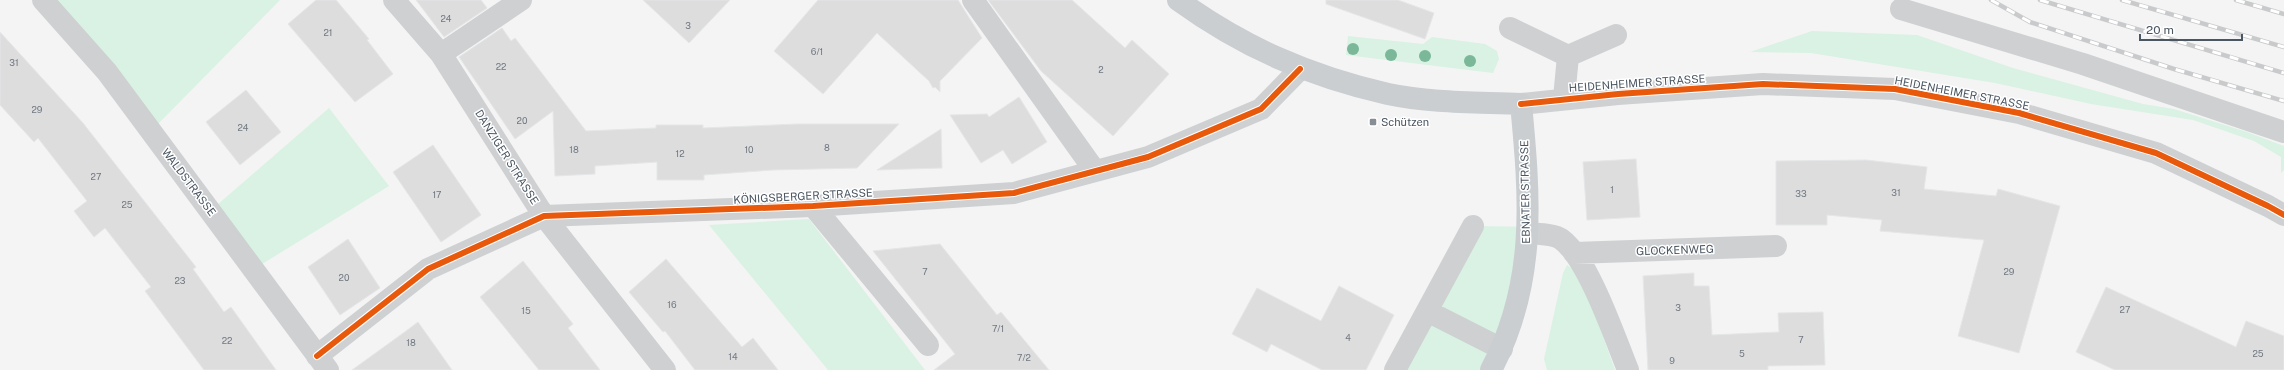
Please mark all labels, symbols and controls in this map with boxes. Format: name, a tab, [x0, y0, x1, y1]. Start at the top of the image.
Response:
house number: 24	[440, 13, 452, 24]
scale bar	[2140, 16, 2242, 42]
house number: 3	[685, 20, 691, 31]
text: 20 m	[2146, 23, 2174, 37]
house number: 21	[323, 27, 333, 38]
house number: 6/1	[811, 46, 823, 57]
house number: 31	[9, 57, 19, 68]
house number: 22	[496, 61, 506, 72]
house number: 2	[1098, 64, 1104, 75]
street label: HEIDENHEIMER STRASSE	[1568, 72, 1706, 94]
street label: HEIDENHEIMER STRASSE	[1894, 74, 2031, 112]
house number: 29	[32, 104, 43, 115]
street label: DANZIGER STRASSE	[473, 108, 541, 207]
house number: 20	[517, 115, 528, 126]
place label: Schützen	[1381, 116, 1429, 128]
marker: Schützen	[1368, 117, 1378, 127]
house number: 24	[237, 122, 249, 133]
street label: EBNATER STRASSE	[1518, 140, 1532, 244]
house number: 8	[824, 142, 830, 153]
house number: 18	[569, 144, 579, 155]
house number: 10	[744, 144, 754, 155]
street label: WALDSTRASSE	[160, 146, 218, 218]
house number: 12	[675, 148, 685, 159]
house number: 27	[91, 171, 101, 182]
house number: 1	[1610, 184, 1614, 195]
street label: KÖNIGSBERGER STRASSE	[733, 185, 873, 206]
house number: 31	[1891, 187, 1901, 198]
house number: 33	[1795, 188, 1807, 199]
house number: 17	[432, 189, 442, 200]
house number: 25	[121, 199, 133, 210]
street label: GLOCKENWEG	[1636, 243, 1714, 257]
house number: 7	[922, 266, 928, 277]
house number: 29	[2004, 266, 2015, 277]
house number: 20	[339, 272, 350, 283]
house number: 23	[174, 275, 186, 286]
house number: 16	[667, 299, 677, 310]
house number: 3	[1675, 302, 1681, 313]
house number: 27	[2120, 304, 2130, 315]
house number: 15	[521, 305, 531, 316]
house number: 7/1	[992, 323, 1004, 334]
house number: 4	[1345, 332, 1351, 343]
house number: 7	[1798, 334, 1804, 345]
house number: 22	[222, 335, 232, 346]
house number: 18	[406, 337, 416, 348]
house number: 5	[1739, 348, 1745, 359]
house number: 25	[2252, 348, 2264, 359]
house number: 14	[728, 351, 738, 362]
house number: 7/2	[1017, 352, 1031, 363]
house number: 9	[1669, 355, 1675, 366]

